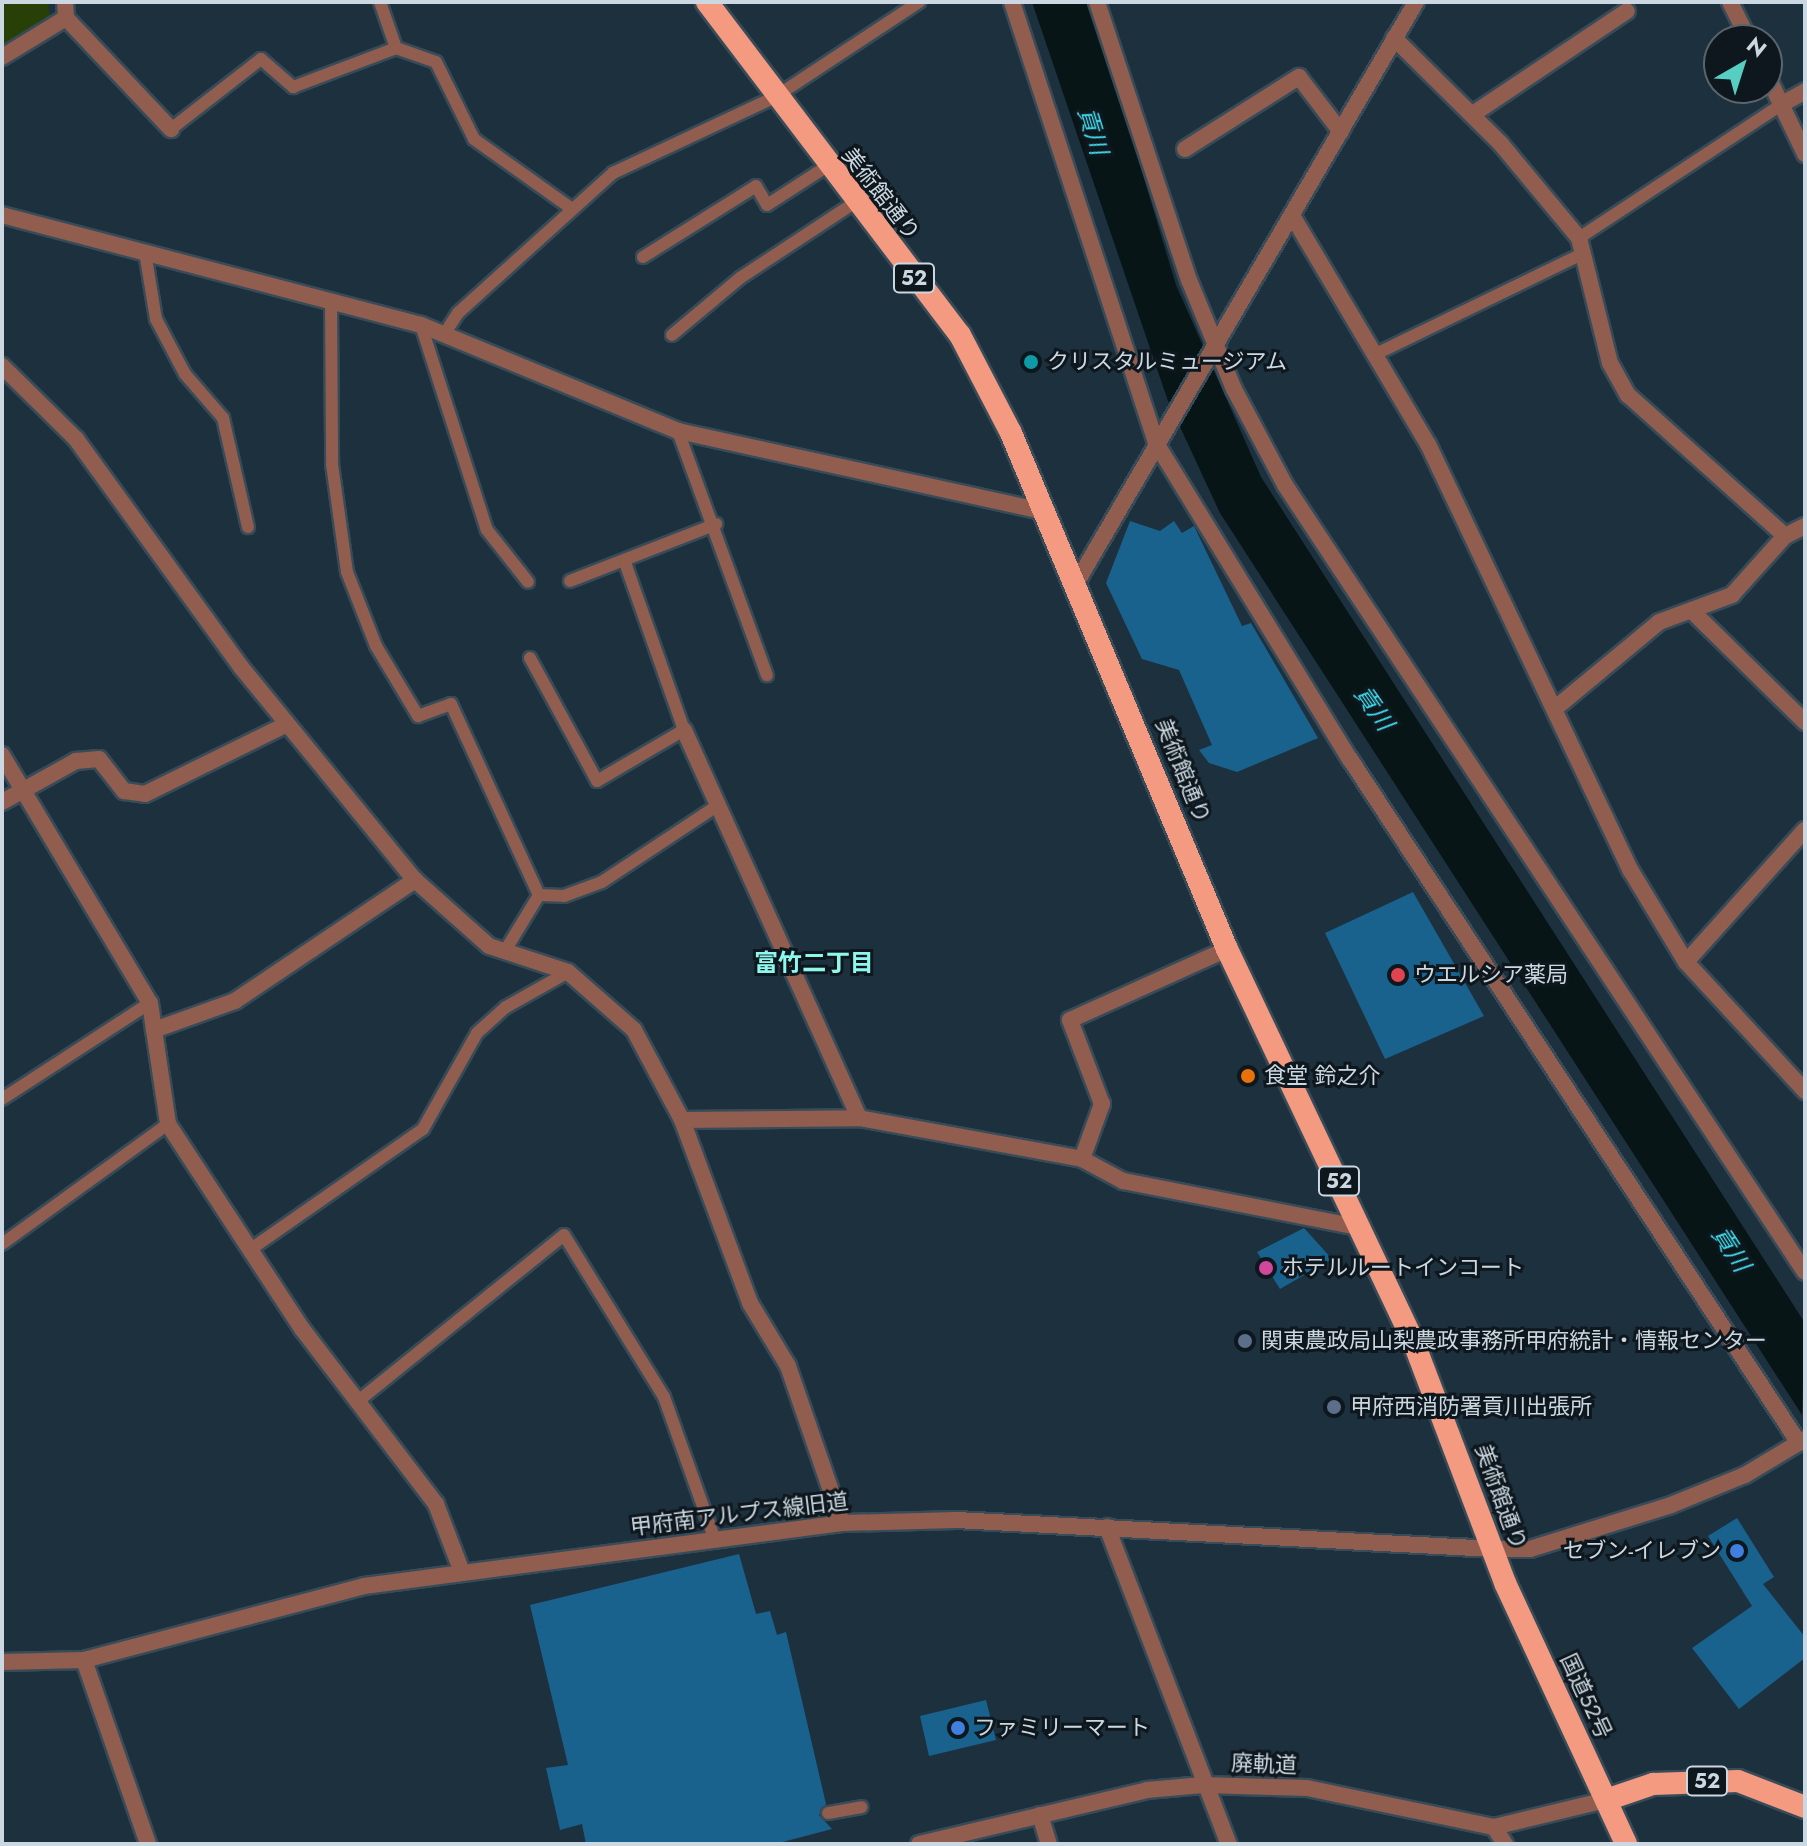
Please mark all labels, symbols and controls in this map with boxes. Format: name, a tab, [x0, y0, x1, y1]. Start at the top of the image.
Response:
north arrow	[1703, 24, 1783, 104]
text: N	[1740, 29, 1774, 65]
water label: 貢川	[1072, 104, 1114, 158]
street label: 美術館通り	[837, 143, 925, 245]
road number: 52	[892, 262, 936, 294]
place label: クリスタルミュージアム	[1047, 349, 1289, 375]
marker: クリスタルミュージアム	[1022, 353, 1040, 371]
water label: 貢川	[1348, 680, 1400, 736]
street label: 美術館通り	[1150, 715, 1216, 827]
district label: 富竹二丁目	[754, 949, 874, 977]
place label: ウエルシア薬局	[1414, 962, 1568, 988]
marker: ウエルシア薬局	[1389, 966, 1407, 984]
place label: 食堂 鈴之介	[1264, 1063, 1381, 1089]
marker: 食堂 鈴之介	[1239, 1067, 1257, 1085]
road number: 52	[1317, 1165, 1361, 1197]
water label: 貢川	[1706, 1221, 1756, 1277]
place label: ホテルルートインコート	[1282, 1255, 1524, 1281]
marker: ホテルルートインコート	[1257, 1259, 1275, 1277]
place label: 関東農政局山梨農政事務所甲府統計・情報センター	[1261, 1328, 1767, 1354]
marker: 関東農政局山梨農政事務所甲府統計・情報センター	[1236, 1332, 1254, 1350]
place label: 甲府西消防署貢川出張所	[1350, 1394, 1592, 1420]
marker: 甲府西消防署貢川出張所	[1325, 1398, 1343, 1416]
street label: 美術館通り	[1470, 1441, 1532, 1553]
street label: 甲府南アルプス線旧道	[628, 1487, 850, 1541]
place label: セブン-イレブン	[1562, 1538, 1721, 1564]
marker: セブン-イレブン	[1728, 1542, 1746, 1560]
street label: 国道52号	[1555, 1649, 1617, 1743]
place label: ファミリーマート	[974, 1715, 1150, 1741]
marker: ファミリーマート	[949, 1719, 967, 1737]
street label: 廃軌道	[1231, 1750, 1297, 1778]
road number: 52	[1685, 1765, 1729, 1797]

